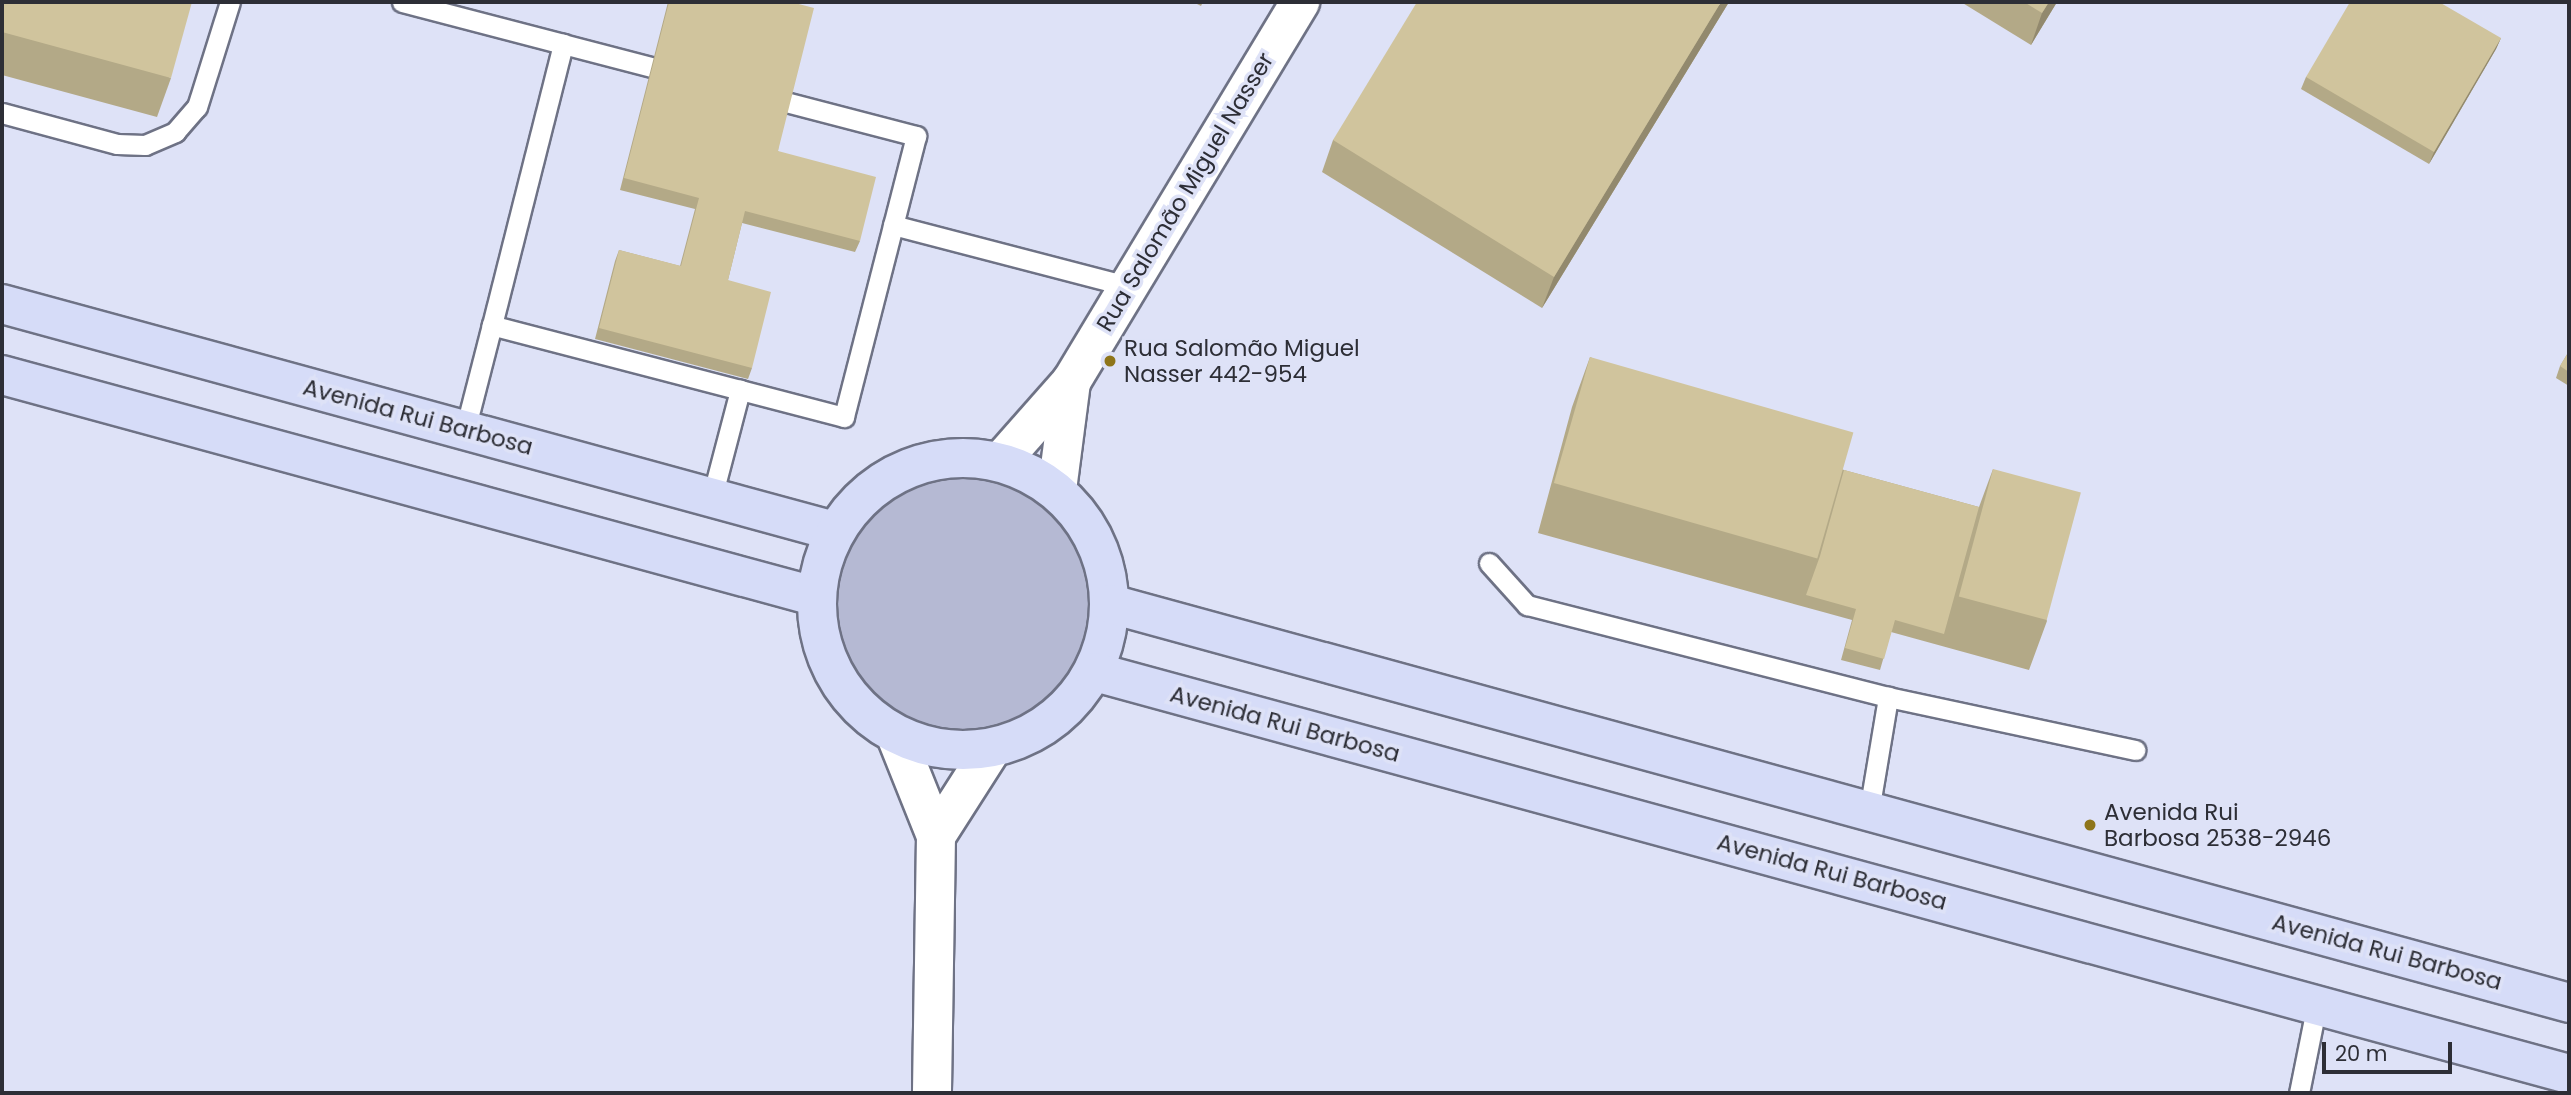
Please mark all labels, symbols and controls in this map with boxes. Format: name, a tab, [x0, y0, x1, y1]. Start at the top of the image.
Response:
street label: Rua Salomão Miguel Nasser	[1091, 48, 1279, 336]
place label: Rua Salomão Miguel Nasser 442-954	[1124, 334, 1360, 388]
marker: Rua Salomão Miguel Nasser 442-954	[1102, 353, 1118, 369]
street label: Avenida Rui Barbosa	[300, 373, 536, 461]
street label: Avenida Rui Barbosa	[1167, 680, 1403, 768]
place label: Avenida Rui Barbosa 2538-2946	[2104, 798, 2331, 852]
marker: Avenida Rui Barbosa 2538-2946	[2082, 817, 2098, 833]
street label: Avenida Rui Barbosa	[1714, 828, 1950, 916]
street label: Avenida Rui Barbosa	[2269, 908, 2505, 996]
scale bar	[2326, 1028, 2456, 1072]
text: 20 m	[2335, 1039, 2388, 1068]

